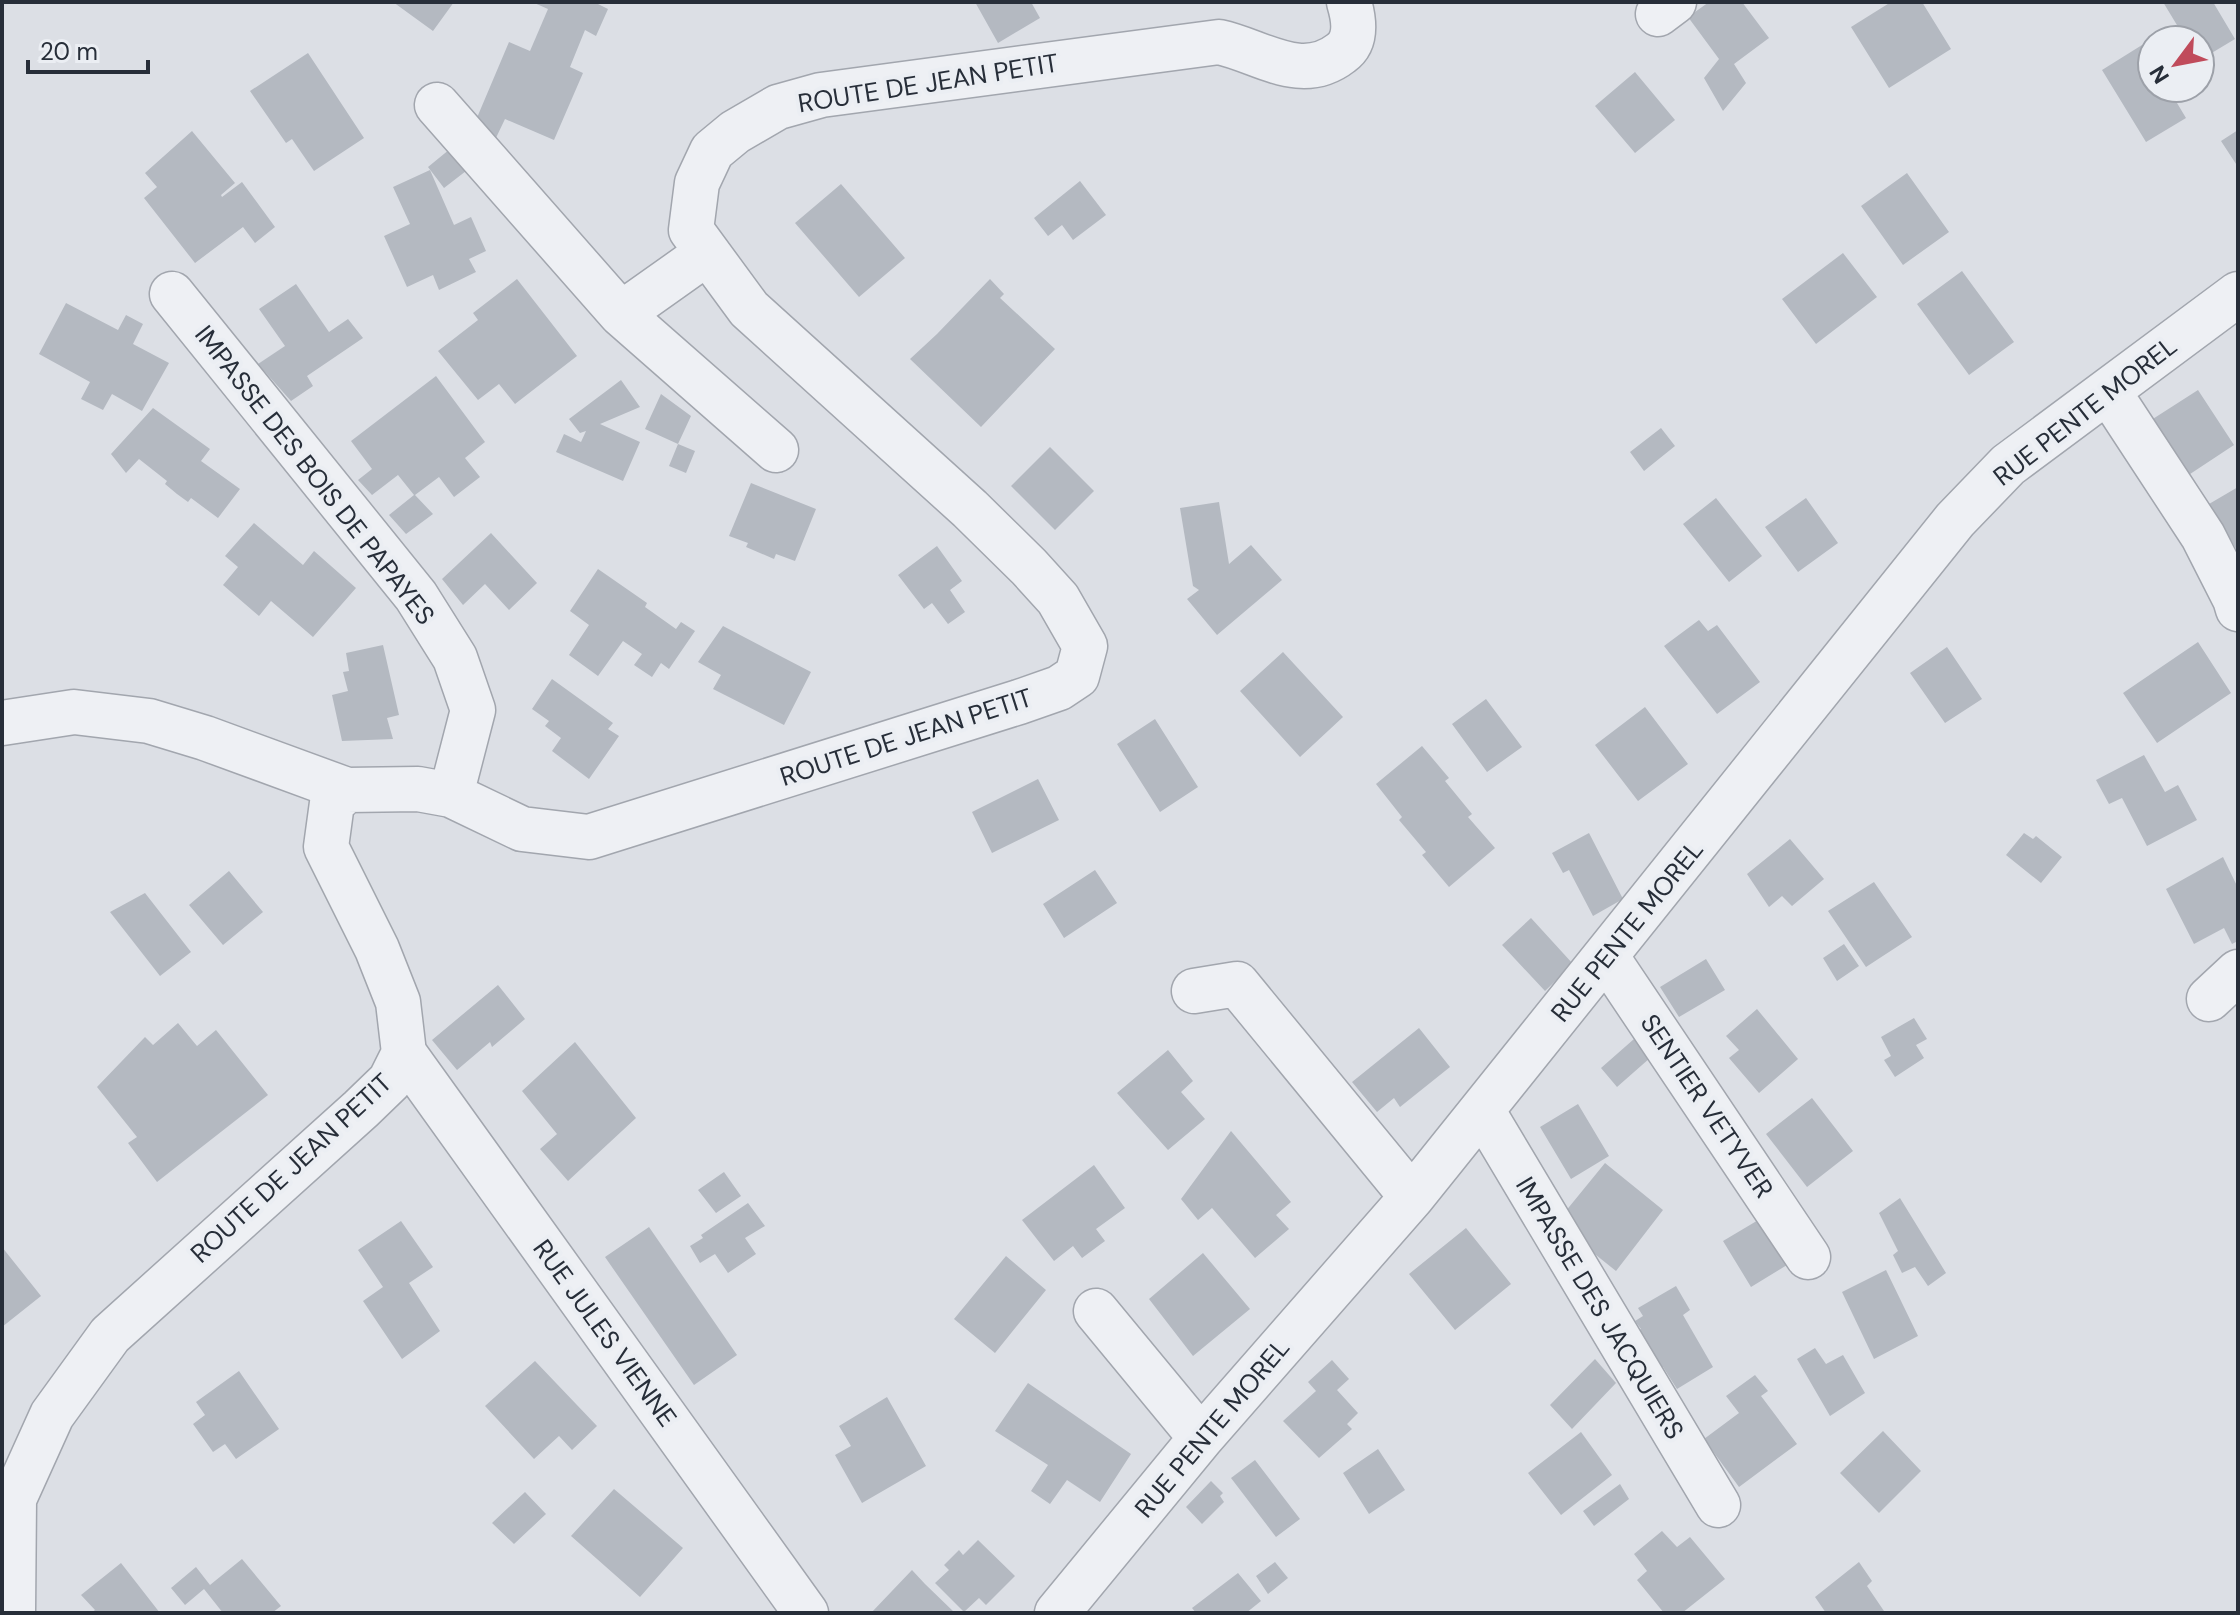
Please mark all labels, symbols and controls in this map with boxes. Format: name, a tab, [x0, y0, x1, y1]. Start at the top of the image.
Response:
scale bar	[28, 24, 148, 74]
north arrow	[2136, 24, 2216, 104]
text: 20 m	[40, 36, 98, 67]
street label: ROUTE DE JEAN PETIT	[795, 46, 1061, 120]
text: N	[2143, 60, 2176, 89]
street label: IMPASSE DES BOIS DE PAPAYES	[187, 318, 443, 632]
street label: RUE PENTE MOREL	[1986, 329, 2184, 493]
street label: ROUTE DE JEAN PETIT	[776, 680, 1036, 794]
street label: RUE PENTE MOREL	[1543, 833, 1711, 1029]
street label: SENTIER VETYVER	[1633, 1007, 1781, 1205]
street label: ROUTE DE JEAN PETIT	[183, 1066, 399, 1270]
street label: IMPASSE DES JACQUIERS	[1508, 1171, 1692, 1445]
street label: RUE JULES VIENNE	[526, 1233, 684, 1433]
street label: RUE PENTE MOREL	[1127, 1331, 1297, 1525]

